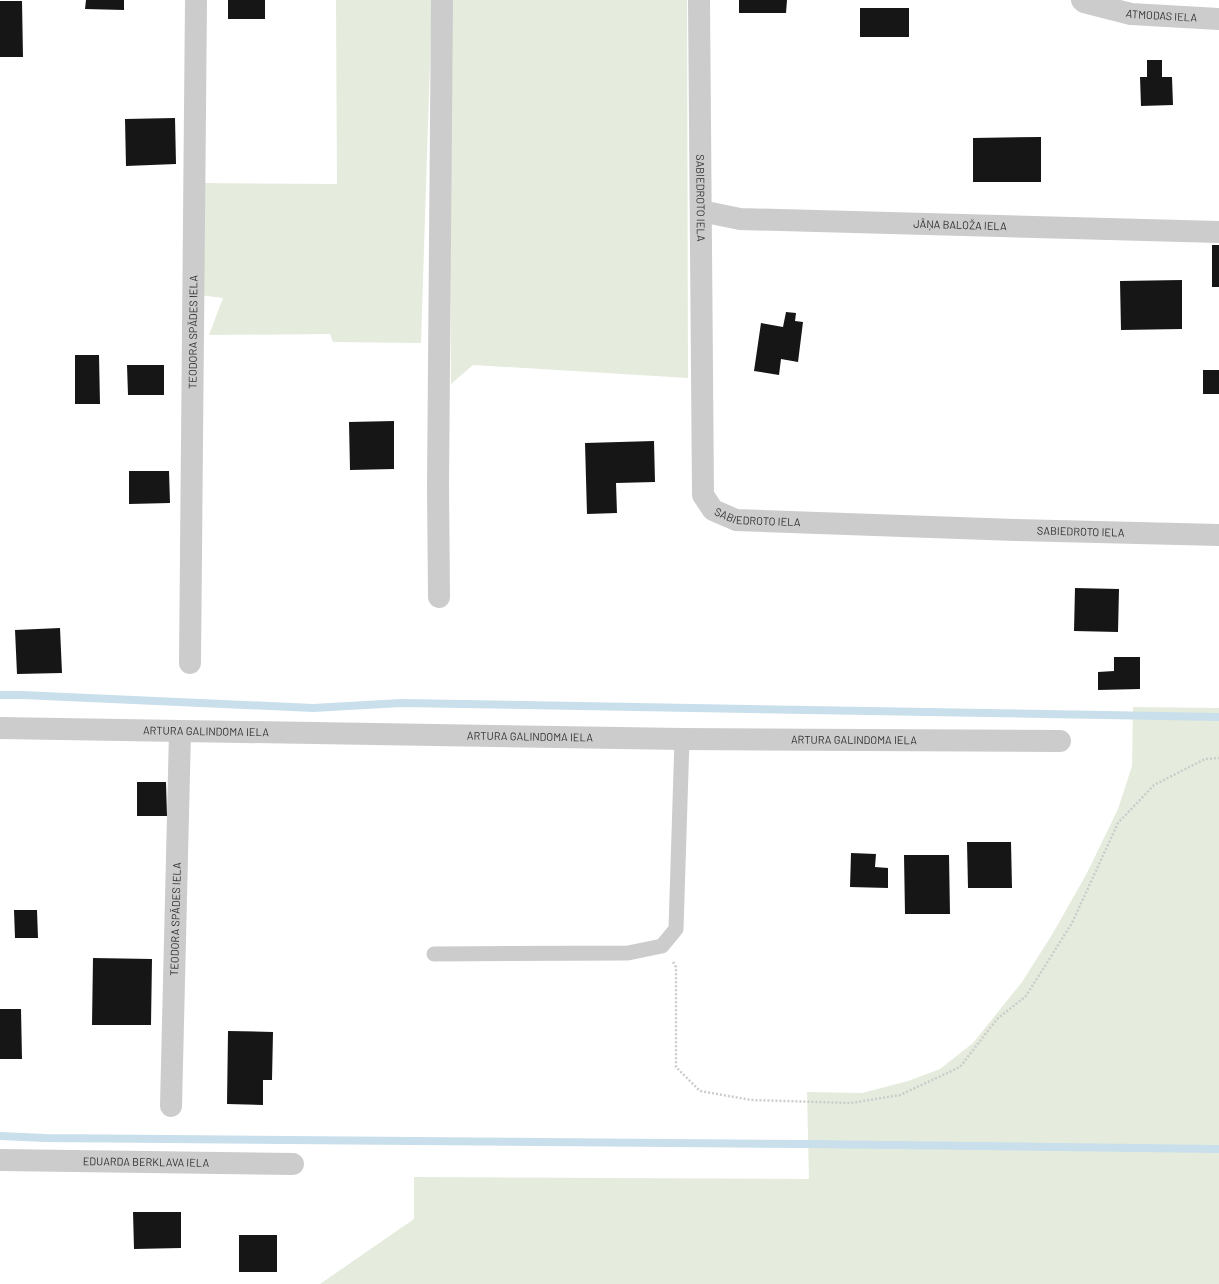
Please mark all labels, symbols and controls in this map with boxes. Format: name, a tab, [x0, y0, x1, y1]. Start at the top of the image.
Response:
street label: ATMODAS IELA	[1125, 6, 1198, 24]
street label: SABIEDROTO IELA	[694, 154, 708, 242]
street label: JĀŅA BALOŽA IELA	[913, 217, 1007, 232]
street label: TEODORA SPĀDES IELA	[185, 275, 200, 389]
street label: SABIEDROTO IELA	[713, 504, 801, 528]
street label: SABIEDROTO IELA	[1037, 524, 1125, 539]
street label: ARTURA GALINDOMA IELA	[143, 723, 269, 738]
street label: ARTURA GALINDOMA IELA	[467, 729, 593, 744]
street label: ARTURA GALINDOMA IELA	[791, 733, 917, 746]
street label: TEODORA SPĀDES IELA	[167, 862, 183, 976]
street label: EDUARDA BERKLAVA IELA	[83, 1154, 210, 1169]

